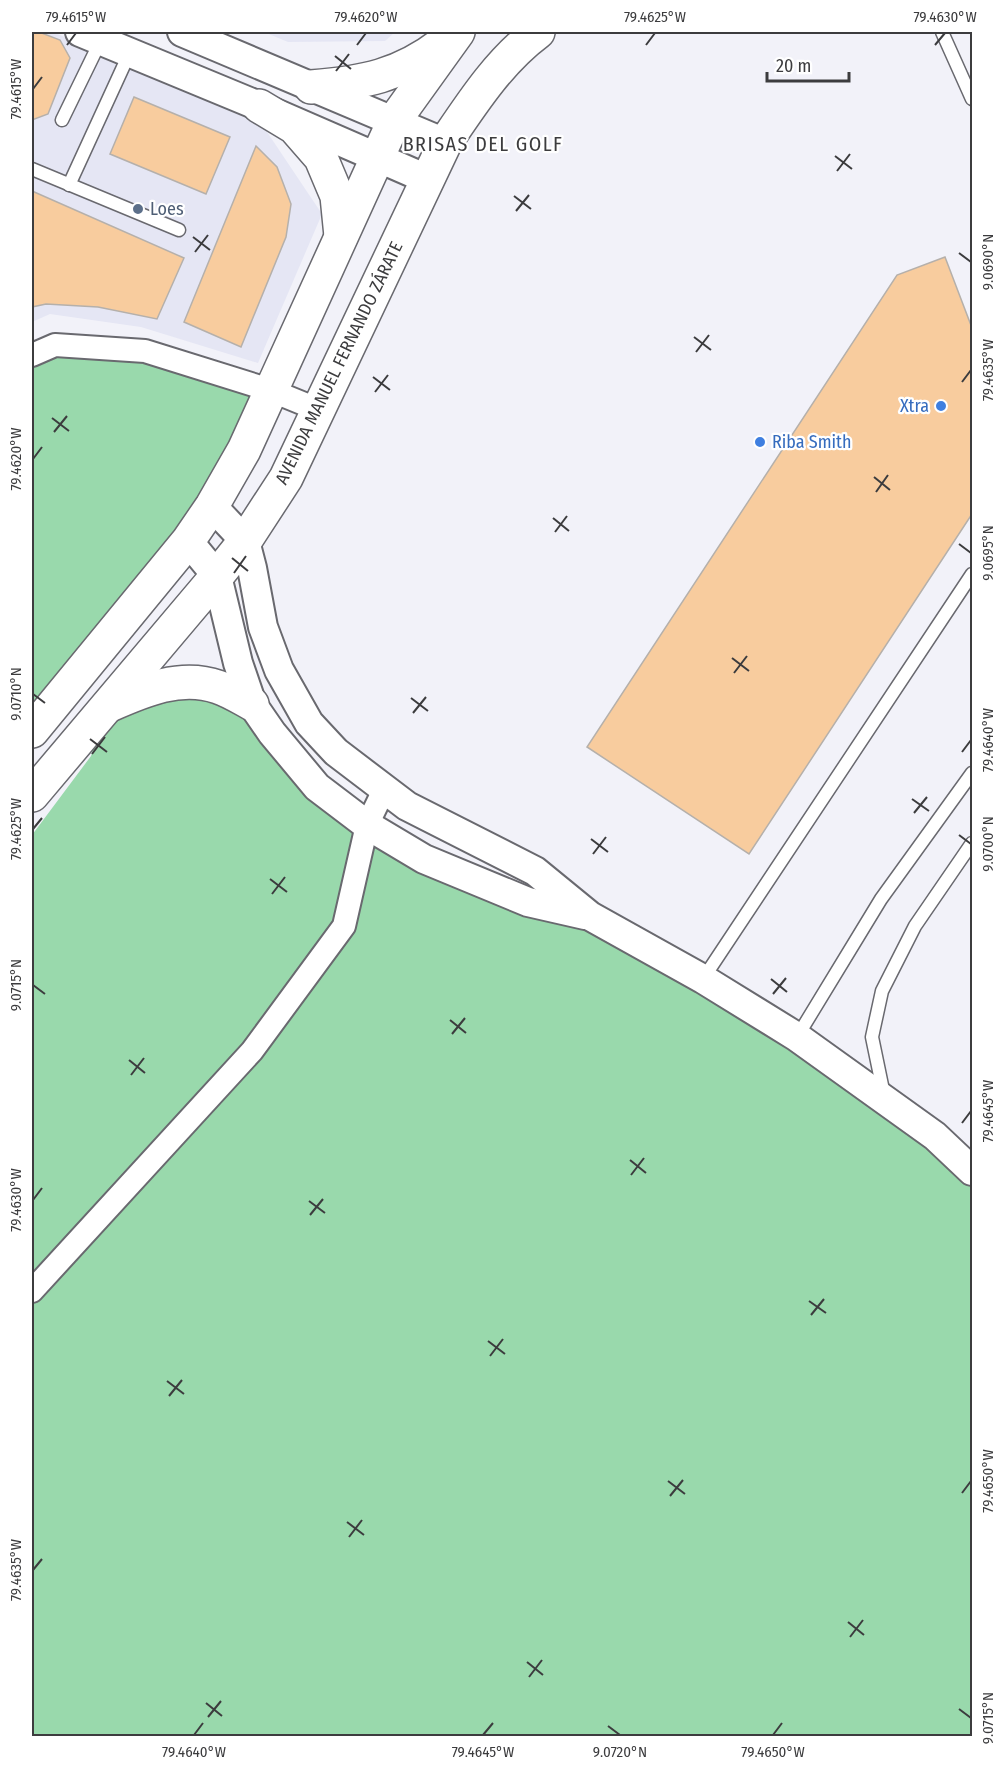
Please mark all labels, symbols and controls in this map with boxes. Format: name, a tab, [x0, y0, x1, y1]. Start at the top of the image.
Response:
text: 79.4615°W	[46, 8, 106, 26]
text: 79.4620°W	[334, 8, 398, 26]
text: 79.4625°W	[624, 8, 686, 26]
text: 79.4630°W	[913, 8, 977, 26]
scale bar	[767, 45, 850, 83]
text: 20 m	[776, 55, 811, 77]
text: 79.4615°W	[7, 59, 25, 119]
district label: BRISAS DEL GOLF	[403, 132, 563, 156]
place label: Loes	[150, 198, 184, 220]
marker: Loes	[131, 202, 145, 216]
text: 9.0690°N	[979, 234, 997, 290]
street label: AVENIDA MANUEL FERNANDO ZÁRATE	[270, 238, 408, 488]
text: 79.4635°W	[979, 339, 997, 401]
place label: Xtra	[900, 395, 929, 417]
marker: Xtra	[934, 399, 948, 413]
text: 79.4620°W	[7, 427, 25, 491]
place label: Riba Smith	[772, 431, 852, 453]
marker: Riba Smith	[753, 435, 767, 449]
text: 9.0695°N	[979, 525, 997, 581]
text: 9.0710°N	[7, 667, 25, 721]
text: 79.4640°W	[979, 708, 997, 772]
text: 79.4625°W	[7, 798, 25, 860]
text: 9.0700°N	[979, 816, 997, 872]
text: 9.0715°N	[7, 959, 25, 1011]
text: 79.4645°W	[979, 1080, 997, 1142]
text: 79.4630°W	[7, 1168, 25, 1232]
text: 79.4650°W	[979, 1449, 997, 1513]
text: 79.4635°W	[7, 1539, 25, 1601]
text: 9.0715°N	[979, 1692, 997, 1744]
text: 79.4640°W	[162, 1743, 226, 1761]
text: 79.4645°W	[452, 1743, 514, 1761]
text: 9.0720°N	[593, 1743, 647, 1761]
text: 79.4650°W	[741, 1743, 805, 1761]

